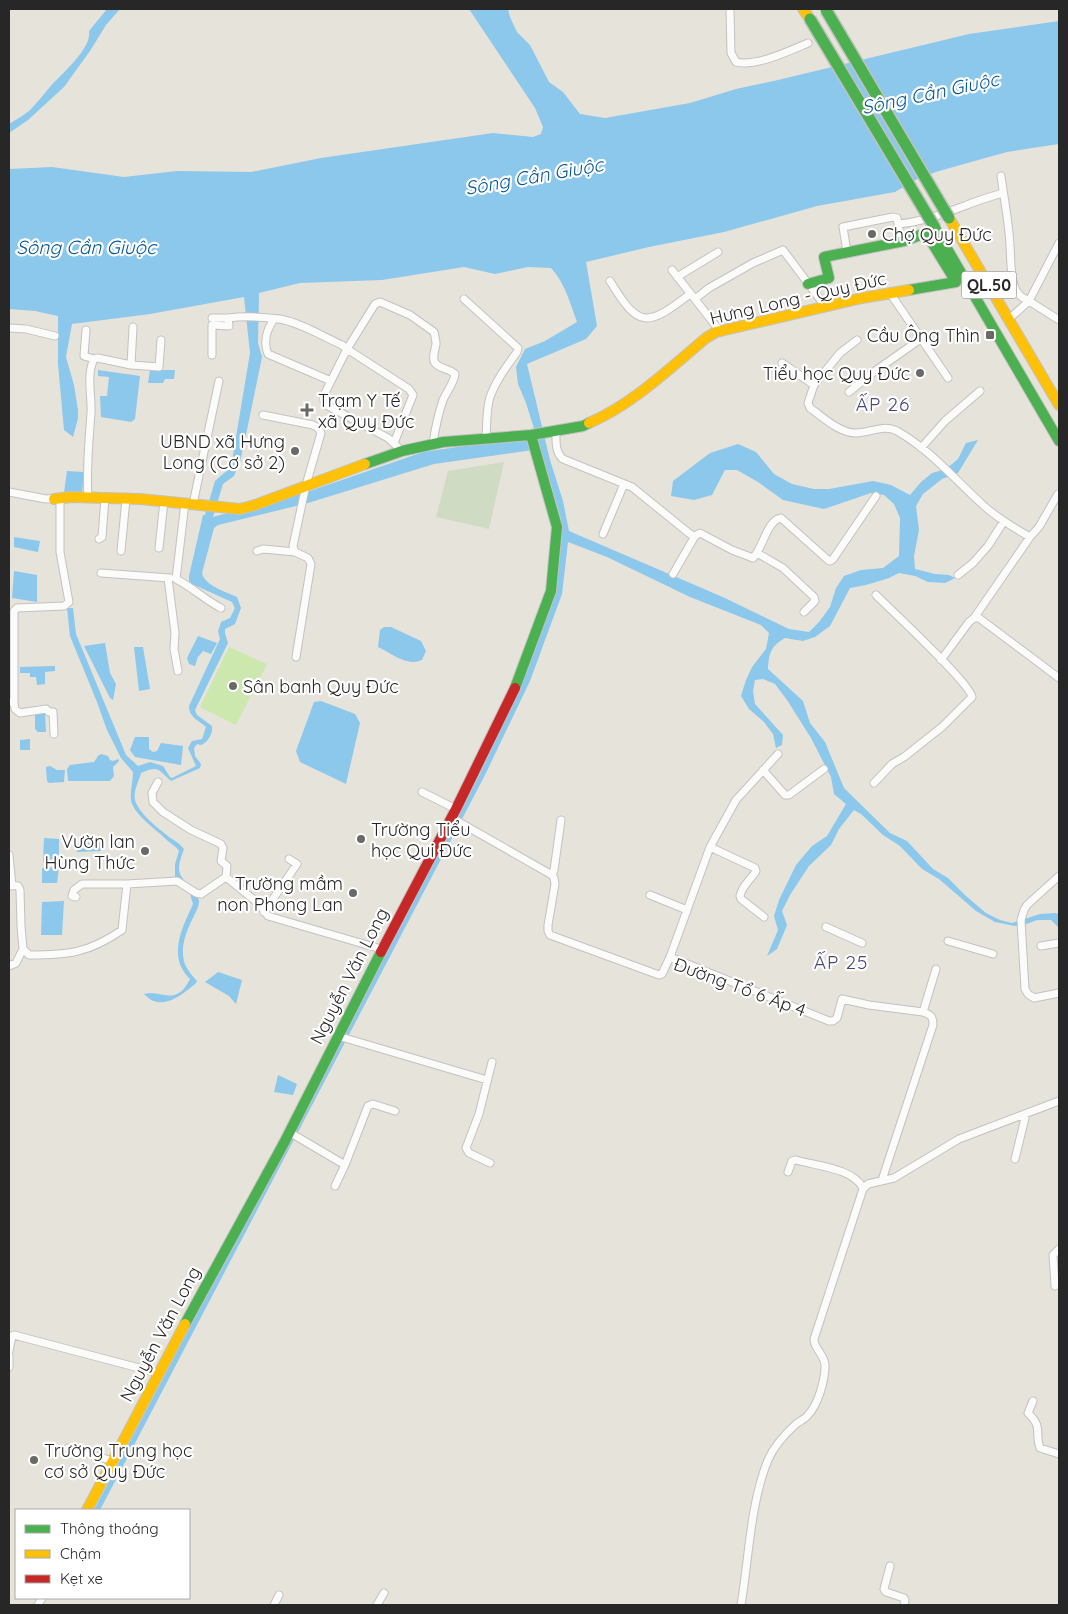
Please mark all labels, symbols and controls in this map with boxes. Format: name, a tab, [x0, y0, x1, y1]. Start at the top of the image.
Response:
water label: Sông Cần Giuộc	[859, 66, 1003, 119]
water label: Sông Cần Giuộc	[463, 152, 607, 200]
place label: Chợ Quy Đức	[882, 223, 992, 246]
marker: Chợ Quy Đức	[866, 228, 878, 240]
water label: Sông Cần Giuộc	[16, 235, 158, 259]
street label: Hưng Long - Quy Đức	[707, 266, 889, 330]
road number: QL.50	[962, 272, 1016, 298]
place label: Cầu Ông Thìn	[867, 324, 980, 347]
marker: Cầu Ông Thìn	[984, 329, 996, 341]
place label: Tiểu học Quy Đức	[763, 362, 910, 385]
marker: Tiểu học Quy Đức	[914, 367, 926, 379]
place label: Trạm Y Tế xã Quy Đức	[318, 389, 414, 433]
district label: ẤP 26	[856, 392, 910, 416]
marker: Trạm Y Tế xã Quy Đức	[300, 403, 314, 417]
place label: UBND xã Hưng Long (Cơ sở 2)	[160, 430, 285, 474]
marker: UBND xã Hưng Long (Cơ sở 2)	[289, 445, 301, 457]
place label: Sân banh Quy Đức	[243, 675, 399, 698]
marker: Sân banh Quy Đức	[227, 680, 239, 692]
place label: Trường Tiểu học Qui Đức	[371, 818, 472, 862]
place label: Vườn lan Hùng Thức	[45, 830, 135, 874]
marker: Trường Tiểu học Qui Đức	[355, 833, 367, 845]
marker: Vườn lan Hùng Thức	[139, 845, 151, 857]
place label: Trường mầm non Phong Lan	[217, 872, 343, 916]
marker: Trường mầm non Phong Lan	[347, 887, 359, 899]
street label: Nguyễn Văn Long	[305, 904, 393, 1048]
district label: ẤP 25	[814, 950, 868, 974]
street label: Đường Tổ 6 Ấp 4	[671, 952, 809, 1022]
street label: Nguyễn Văn Long	[115, 1262, 205, 1406]
place label: Trường Trung học cơ sở Quy Đức	[44, 1439, 192, 1483]
marker: Trường Trung học cơ sở Quy Đức	[28, 1454, 40, 1466]
legend	[15, 1509, 190, 1599]
text: Thông thoáng	[60, 1519, 159, 1538]
text: Chậm	[60, 1544, 101, 1563]
text: Kẹt xe	[60, 1569, 103, 1588]

